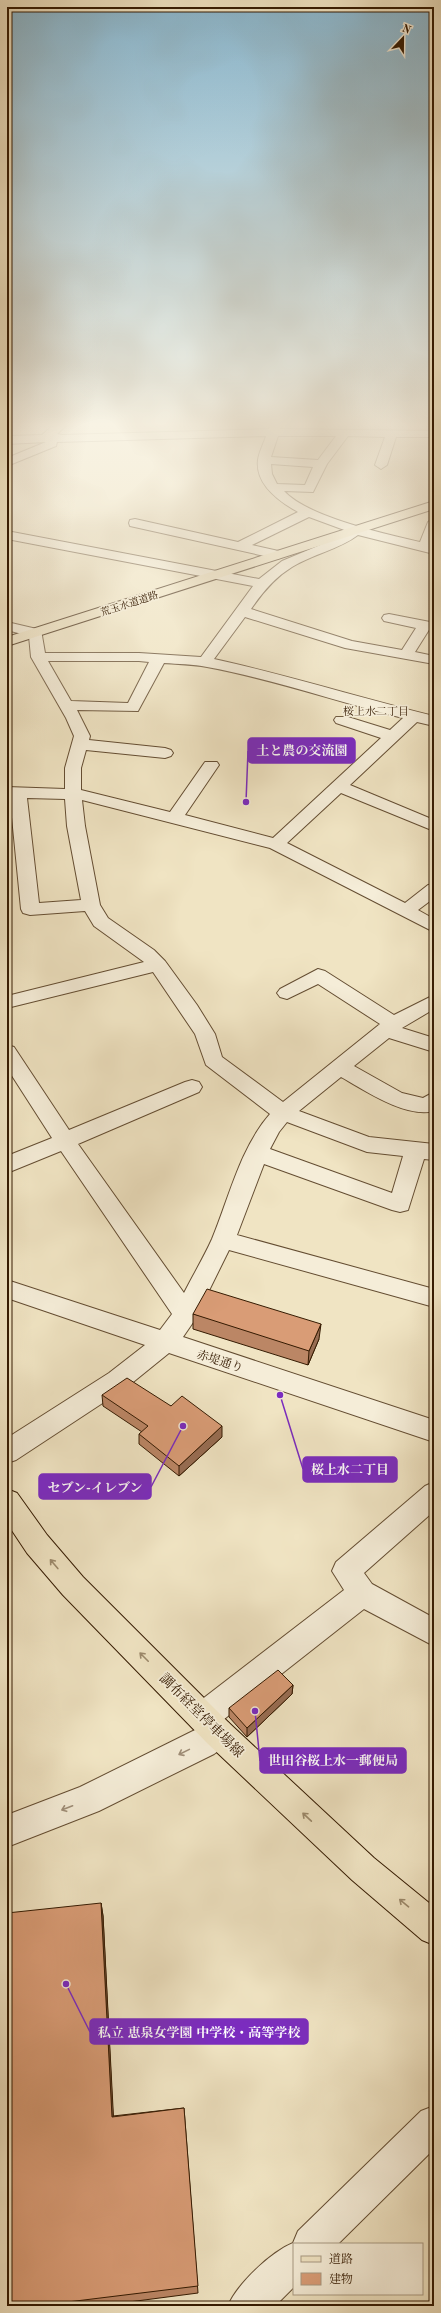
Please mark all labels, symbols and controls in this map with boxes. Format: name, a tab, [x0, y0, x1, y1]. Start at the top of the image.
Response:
north arrow	[383, 18, 423, 58]
text: N	[400, 23, 413, 37]
street label: 荒玉水道道路	[99, 589, 159, 618]
district label: 桜上水二丁目	[343, 705, 409, 718]
callout: 土と農の交流園	[248, 738, 355, 763]
text: 土と農の交流園	[256, 743, 348, 758]
street label: 赤堤通り	[195, 1348, 245, 1375]
callout: 桜上水二丁目	[303, 1457, 397, 1482]
text: 桜上水二丁目	[311, 1462, 389, 1477]
callout: セブン-イレブン	[39, 1474, 151, 1499]
text: セブン-イレブン	[48, 1481, 142, 1495]
one-way arrow	[49, 1558, 58, 1569]
one-way arrow	[139, 1652, 149, 1662]
street label: 調布経堂停車場線	[157, 1670, 247, 1760]
callout: 世田谷桜上水一郵便局	[260, 1748, 406, 1773]
one-way arrow	[179, 1749, 191, 1756]
text: 世田谷桜上水一郵便局	[268, 1753, 398, 1768]
one-way arrow	[62, 1805, 74, 1813]
one-way arrow	[302, 1812, 312, 1821]
one-way arrow	[399, 1899, 409, 1908]
callout: 私立 恵泉女学園 中学校・高等学校	[90, 2019, 308, 2044]
text: 私立 恵泉女学園 中学校・高等学校	[98, 2025, 301, 2040]
legend	[293, 2243, 423, 2295]
text: 道路	[329, 2252, 353, 2266]
text: 建物	[329, 2272, 353, 2286]

